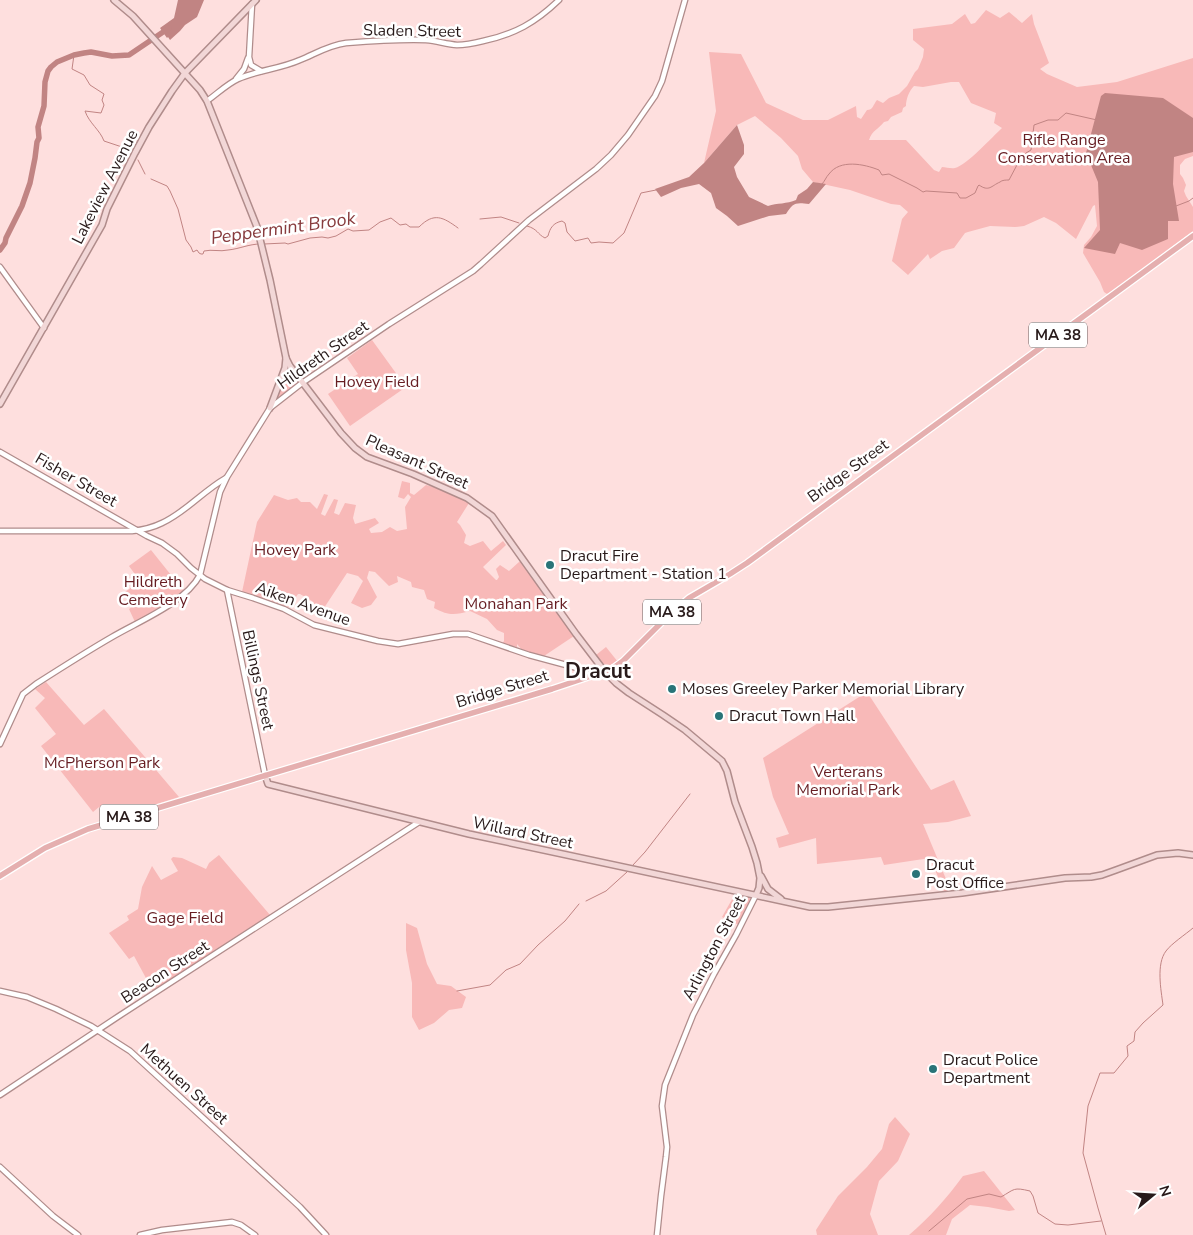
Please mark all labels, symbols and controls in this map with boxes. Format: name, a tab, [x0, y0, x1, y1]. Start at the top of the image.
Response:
street label: Sladen Street	[363, 19, 461, 43]
street label: Lakeview Avenue	[67, 126, 143, 248]
park label: Rifle Range Conservation Area	[998, 129, 1130, 169]
water label: Peppermint Brook	[209, 206, 358, 250]
street label: Hildreth Street	[273, 315, 373, 395]
road number: MA 38	[1029, 322, 1087, 348]
park label: Hovey Field	[335, 371, 419, 393]
street label: Pleasant Street	[362, 429, 472, 495]
street label: Bridge Street	[803, 434, 893, 508]
street label: Fisher Street	[31, 448, 121, 513]
park label: Hovey Park	[254, 539, 337, 561]
place label: Dracut Fire Department - Station 1	[560, 545, 727, 585]
marker: Dracut Fire Department - Station 1	[544, 559, 556, 571]
park label: Hildreth Cemetery	[118, 571, 188, 611]
street label: Aiken Avenue	[253, 577, 353, 631]
park label: Monahan Park	[465, 593, 568, 615]
road number: MA 38	[643, 600, 701, 624]
street label: Billings Street	[237, 628, 279, 732]
district label: Dracut	[565, 657, 632, 685]
street label: Bridge Street	[453, 664, 551, 713]
place label: Moses Greeley Parker Memorial Library	[682, 678, 965, 700]
marker: Moses Greeley Parker Memorial Library	[666, 683, 678, 695]
place label: Dracut Town Hall	[729, 705, 855, 727]
marker: Dracut Town Hall	[713, 710, 725, 722]
park label: McPherson Park	[44, 752, 161, 774]
park label: Verterans Memorial Park	[796, 761, 901, 801]
road number: MA 38	[100, 804, 158, 830]
street label: Willard Street	[471, 812, 576, 854]
place label: Dracut Post Office	[926, 854, 1004, 894]
marker: Dracut Post Office	[910, 868, 922, 880]
street label: Arlington Street	[677, 891, 751, 1004]
park label: Gage Field	[146, 907, 224, 929]
street label: Beacon Street	[117, 935, 214, 1009]
street label: Methuen Street	[135, 1039, 233, 1130]
place label: Dracut Police Department	[943, 1049, 1038, 1089]
marker: Dracut Police Department	[927, 1063, 939, 1075]
north arrow	[1128, 1170, 1178, 1220]
text: N	[1154, 1183, 1176, 1199]

